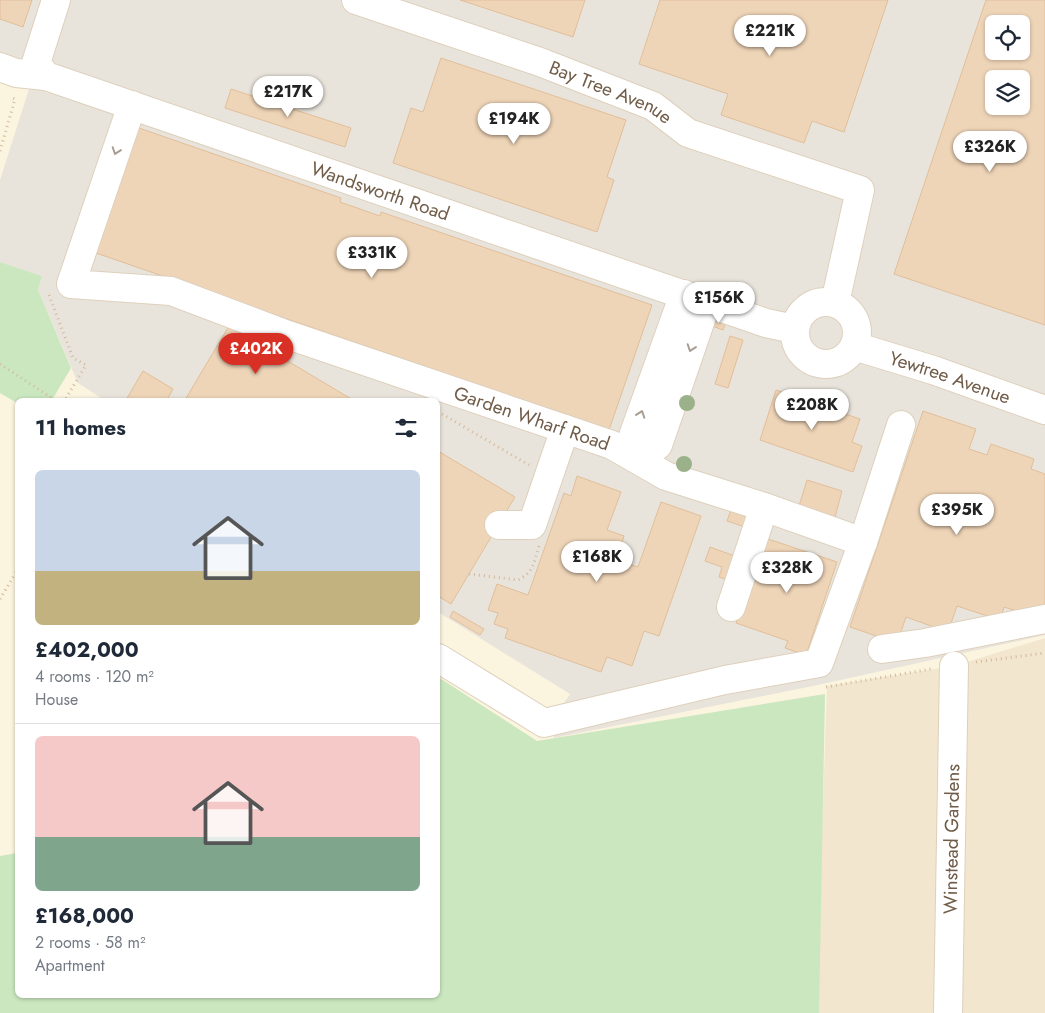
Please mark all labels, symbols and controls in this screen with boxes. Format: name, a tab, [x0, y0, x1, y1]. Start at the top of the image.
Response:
pin: £221K	[735, 15, 805, 57]
map controls	[985, 15, 1030, 115]
button: locate	[985, 15, 1030, 60]
text: £221K	[745, 19, 795, 42]
street label: Bay Tree Avenue	[545, 54, 678, 130]
button: layers	[985, 70, 1030, 115]
pin: £217K	[253, 76, 323, 118]
text: £217K	[263, 80, 313, 103]
pin: £194K	[479, 102, 549, 145]
text: £194K	[489, 107, 539, 130]
pin: £326K	[955, 130, 1025, 173]
text: £326K	[964, 135, 1016, 158]
one-way arrow	[112, 146, 122, 155]
street label: Wandsworth Road	[307, 155, 453, 228]
pin: £331K	[337, 236, 407, 279]
text: £331K	[348, 241, 396, 264]
pin: £156K	[684, 282, 754, 324]
text: £156K	[694, 286, 744, 309]
pin: £402K	[221, 332, 291, 375]
text: £402K	[229, 337, 283, 360]
one-way arrow	[687, 343, 697, 352]
street label: Yewtree Avenue	[886, 345, 1015, 411]
street label: Garden Wharf Road	[450, 379, 613, 457]
pin: £208K	[777, 388, 847, 431]
text: £208K	[786, 393, 838, 416]
one-way arrow	[635, 410, 645, 419]
text: 11 homes	[35, 413, 126, 443]
icon: filters	[392, 414, 420, 442]
pin: £395K	[922, 494, 992, 536]
text: £395K	[931, 498, 983, 521]
icon: home	[183, 503, 273, 593]
pin: £168K	[562, 540, 632, 583]
text: £168K	[572, 545, 622, 568]
pin: £328K	[752, 552, 822, 594]
text: £328K	[761, 556, 813, 579]
text: £402,000	[35, 635, 139, 665]
text: 4 rooms · 120 m²	[35, 665, 154, 688]
text: House	[35, 688, 78, 711]
street label: Winstead Gardens	[937, 763, 966, 914]
icon: home	[183, 768, 273, 858]
text: £168,000	[35, 901, 134, 931]
text: 2 rooms · 58 m²	[35, 931, 146, 954]
text: Apartment	[35, 954, 105, 977]

